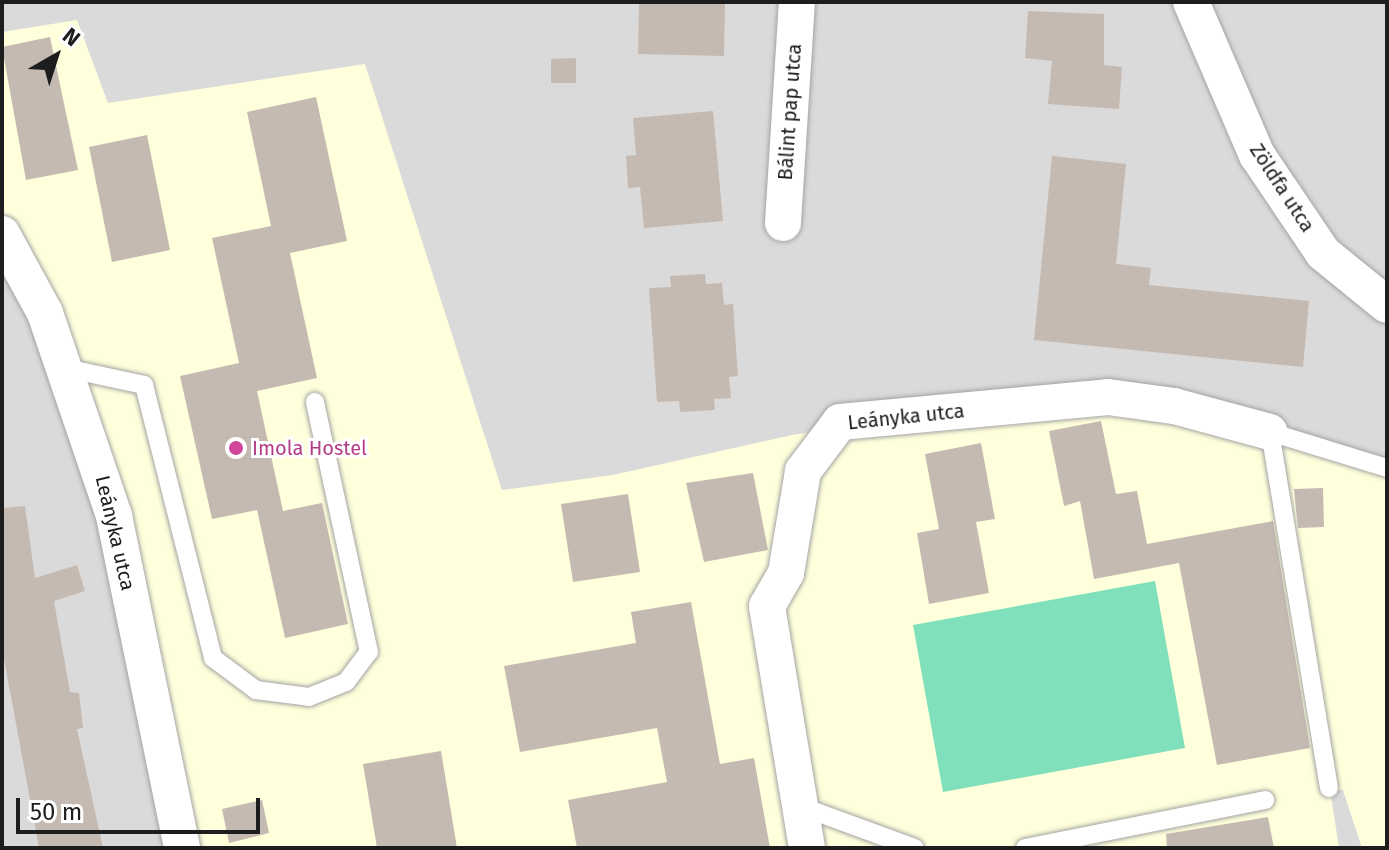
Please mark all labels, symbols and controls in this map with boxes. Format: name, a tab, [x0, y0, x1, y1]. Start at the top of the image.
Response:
north arrow	[16, 16, 96, 96]
text: N	[57, 22, 86, 52]
street label: Bálint pap utca	[773, 43, 807, 181]
street label: Zöldfa utca	[1245, 139, 1319, 237]
street label: Leányka utca	[846, 399, 966, 435]
place label: Imola Hostel	[252, 436, 367, 460]
marker: Imola Hostel	[227, 439, 245, 457]
street label: Leányka utca	[90, 473, 140, 593]
scale bar	[20, 782, 264, 832]
text: 50 m	[30, 798, 82, 826]

